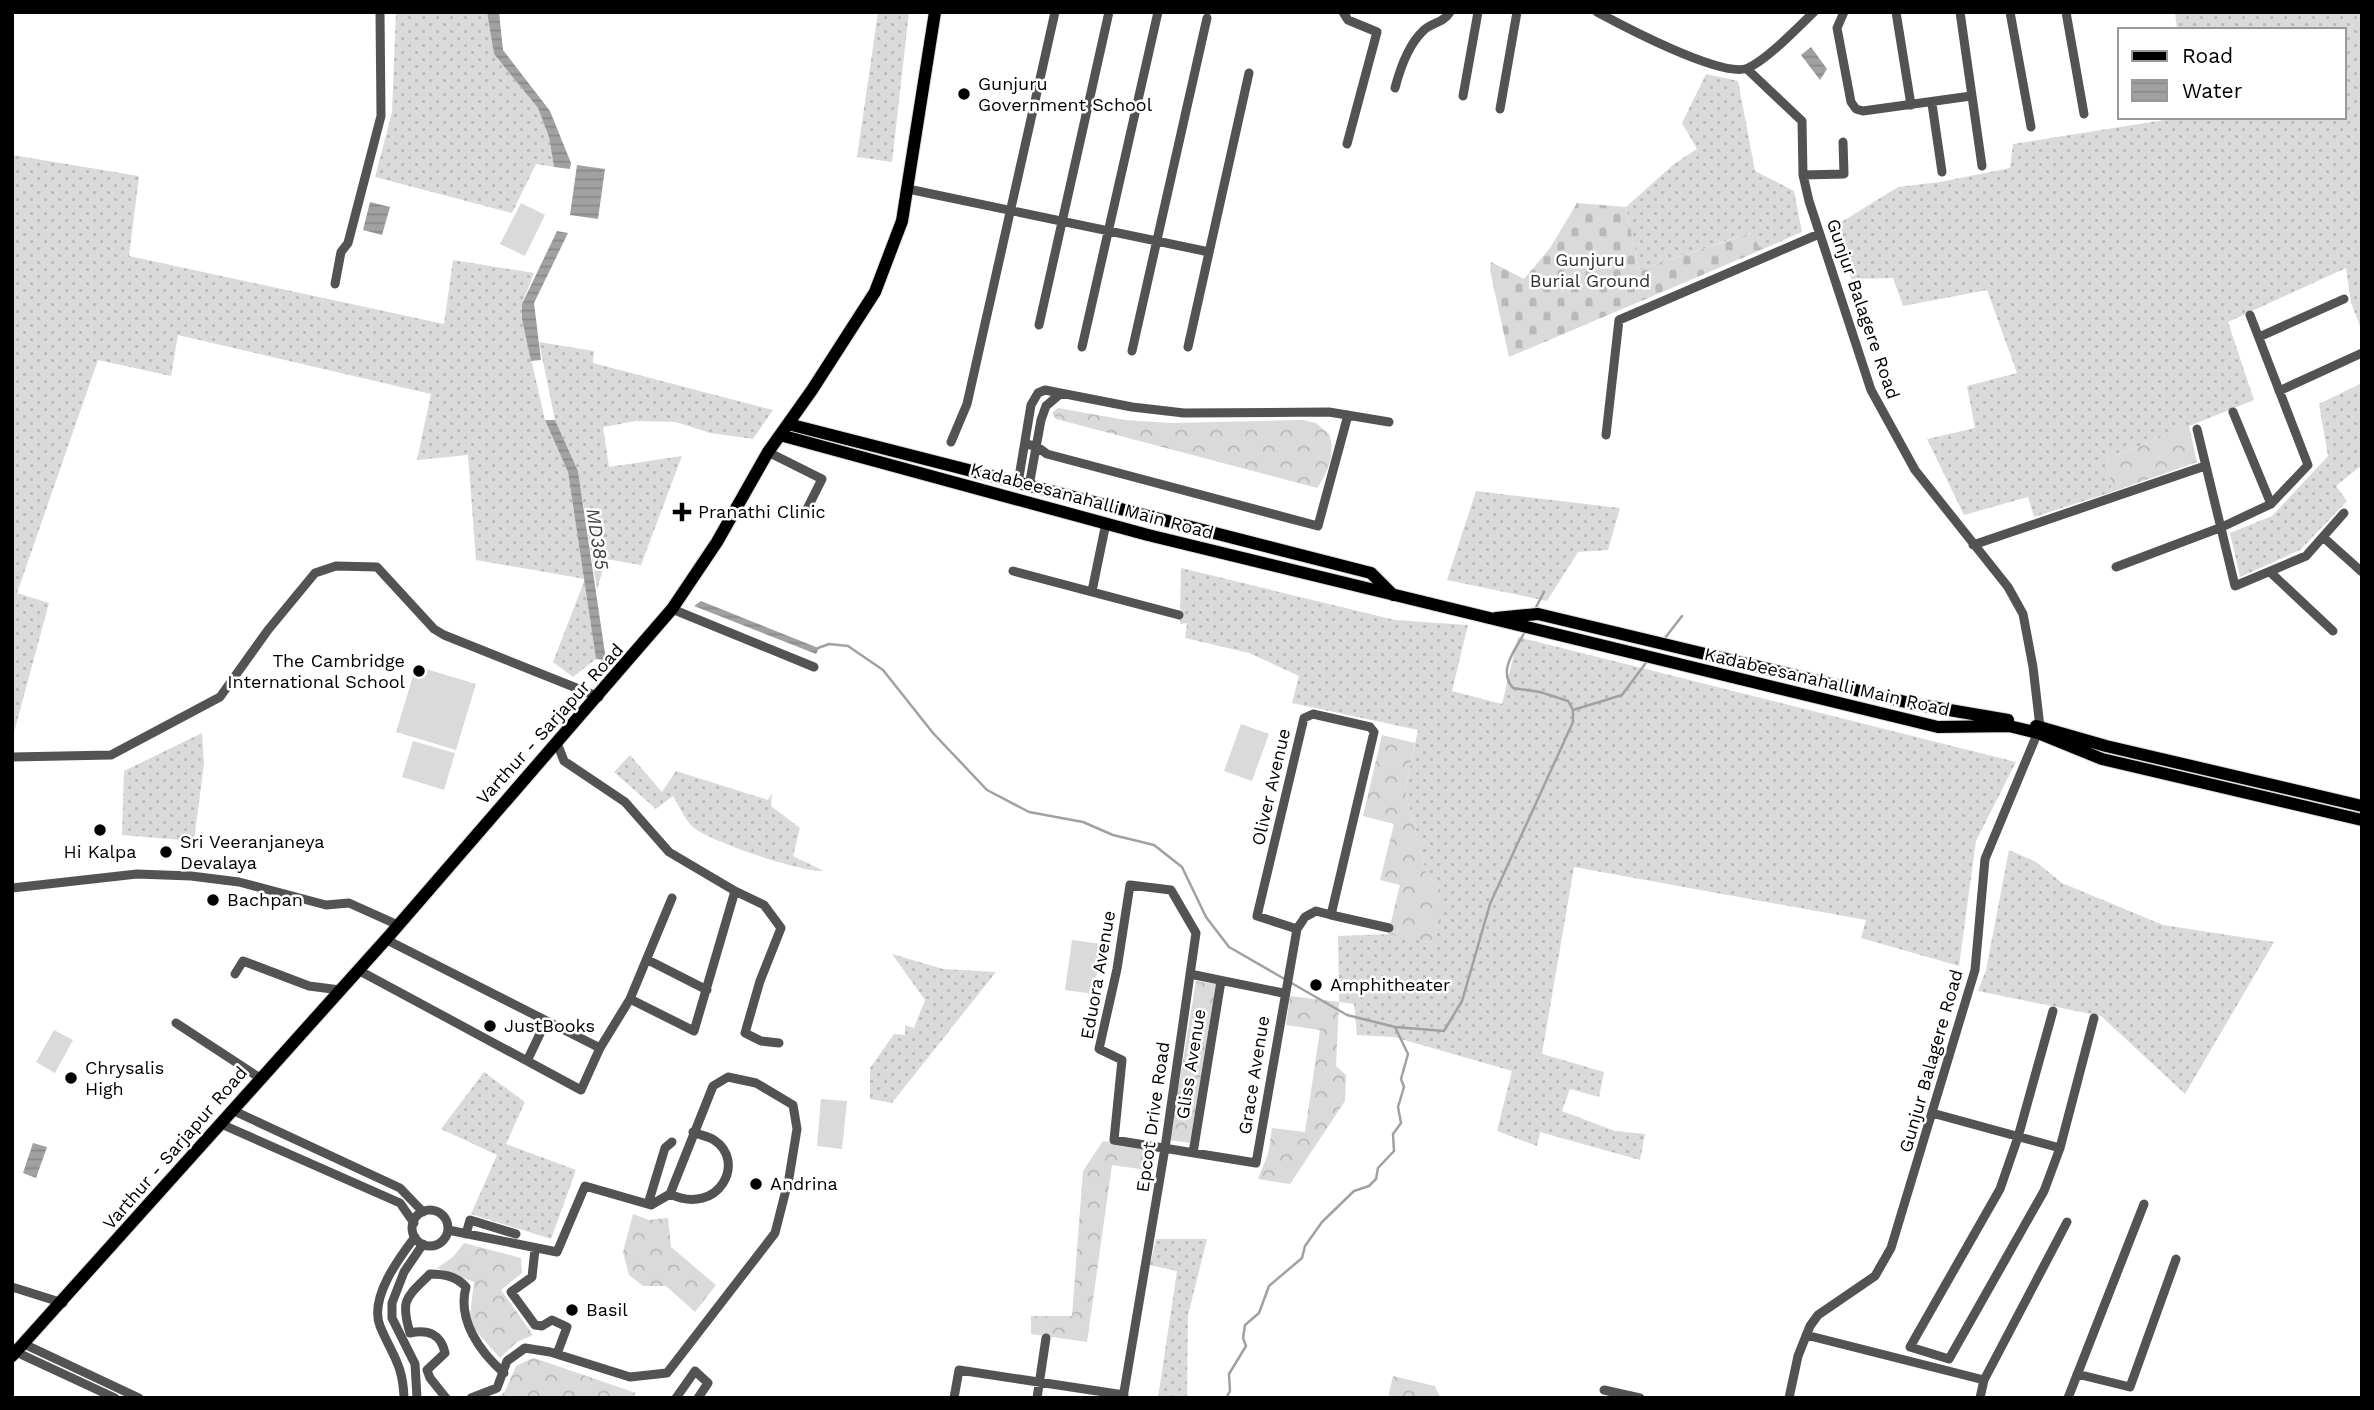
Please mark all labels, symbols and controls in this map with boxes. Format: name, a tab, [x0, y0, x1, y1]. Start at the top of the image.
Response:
legend	[2118, 28, 2346, 119]
text: Road	[2182, 43, 2233, 68]
place label: Gunjuru Government School	[978, 73, 1153, 115]
text: Water	[2182, 78, 2243, 103]
marker: Gunjuru Government School	[956, 86, 972, 102]
street label: Gunjur Balagere Road	[1823, 216, 1904, 402]
park label: Gunjuru Burial Ground	[1530, 249, 1650, 291]
street label: Kadabeesanahalli Main Road	[968, 458, 1216, 543]
place label: Pranathi Clinic	[698, 501, 826, 522]
marker: Pranathi Clinic	[672, 502, 692, 522]
water label: MD385	[581, 507, 614, 572]
street label: Varthur - Sarjapur Road	[472, 639, 627, 808]
street label: Kadabeesanahalli Main Road	[1702, 643, 1952, 720]
place label: The Cambridge International School	[227, 650, 405, 692]
marker: The Cambridge International School	[411, 663, 427, 679]
street label: Oliver Avenue	[1247, 726, 1294, 847]
marker: Hi Kalpa	[92, 822, 108, 838]
place label: Sri Veeranjaneya Devalaya	[180, 831, 324, 873]
place label: Hi Kalpa	[64, 841, 136, 862]
marker: Sri Veeranjaneya Devalaya	[158, 844, 174, 860]
place label: Bachpan	[227, 889, 303, 910]
marker: Bachpan	[205, 892, 221, 908]
street label: Eduora Avenue	[1076, 909, 1119, 1041]
street label: Gunjur Balagere Road	[1894, 967, 1967, 1155]
place label: Amphitheater	[1330, 974, 1450, 995]
marker: Amphitheater	[1308, 977, 1324, 993]
street label: Gliss Avenue	[1171, 1007, 1210, 1121]
street label: Grace Avenue	[1234, 1014, 1273, 1136]
place label: JustBooks	[504, 1015, 595, 1036]
marker: JustBooks	[482, 1018, 498, 1034]
street label: Epcot Drive Road	[1132, 1040, 1173, 1194]
place label: Chrysalis High	[85, 1057, 164, 1099]
street label: Varthur - Sarjapur Road	[98, 1062, 251, 1233]
marker: Chrysalis High	[63, 1070, 79, 1086]
place label: Andrina	[770, 1173, 838, 1194]
marker: Andrina	[748, 1176, 764, 1192]
place label: Basil	[586, 1299, 628, 1320]
marker: Basil	[564, 1302, 580, 1318]

